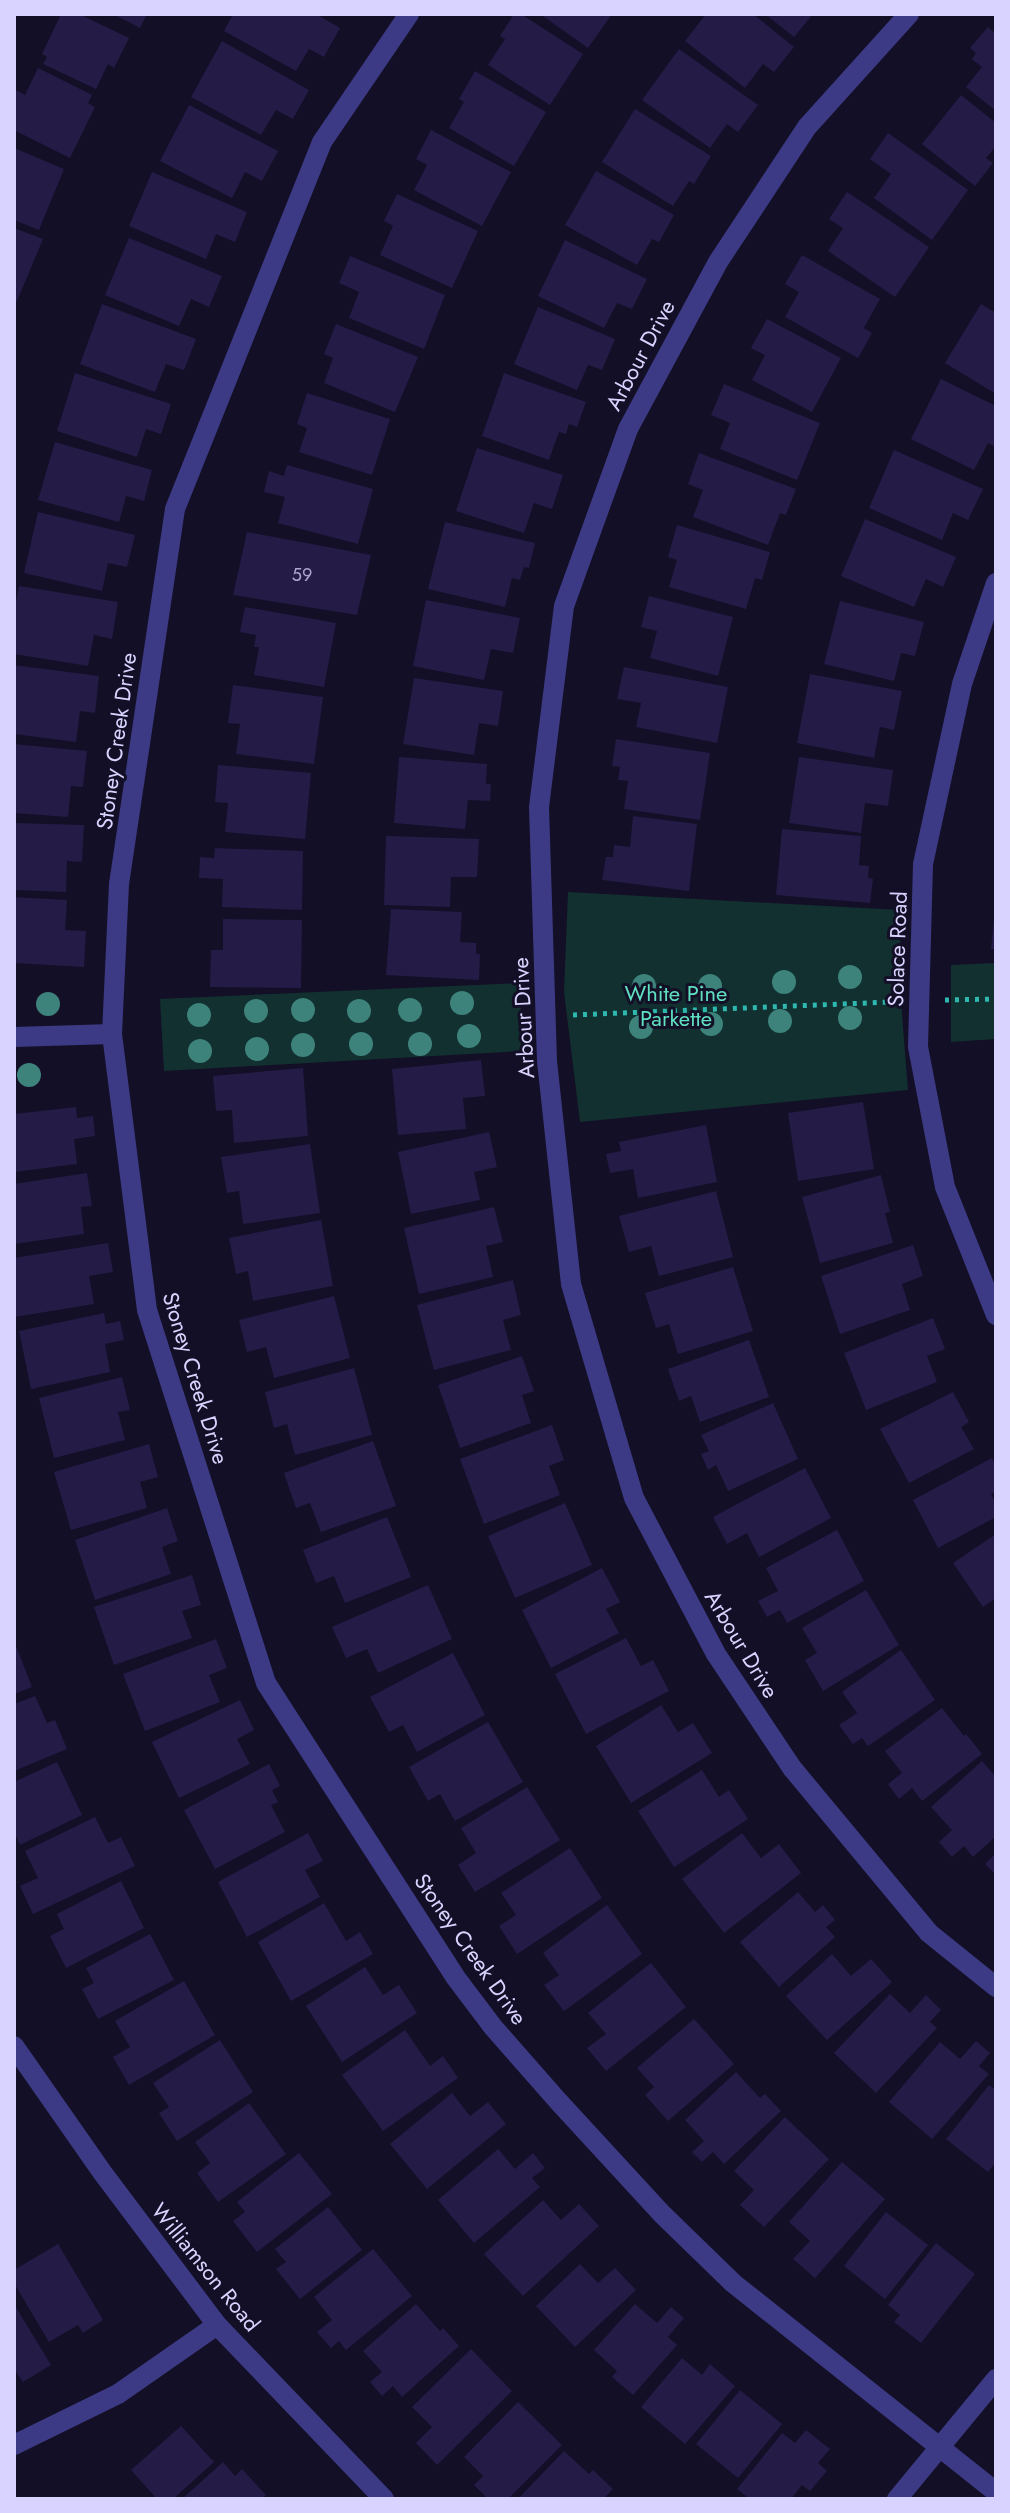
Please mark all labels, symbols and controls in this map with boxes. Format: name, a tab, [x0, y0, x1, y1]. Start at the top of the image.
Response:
street label: Arbour Drive	[597, 294, 683, 416]
house number: 59	[292, 562, 312, 588]
street label: Stoney Creek Drive	[88, 650, 144, 832]
street label: Solace Road	[879, 891, 915, 1007]
street label: Arbour Drive	[504, 957, 542, 1079]
park label: White Pine Parkette	[625, 977, 727, 1034]
street label: Stoney Creek Drive	[155, 1288, 237, 1468]
street label: Arbour Drive	[697, 1584, 787, 1704]
street label: Stoney Creek Drive	[407, 1867, 535, 2031]
street label: Williamson Road	[144, 2196, 268, 2338]

